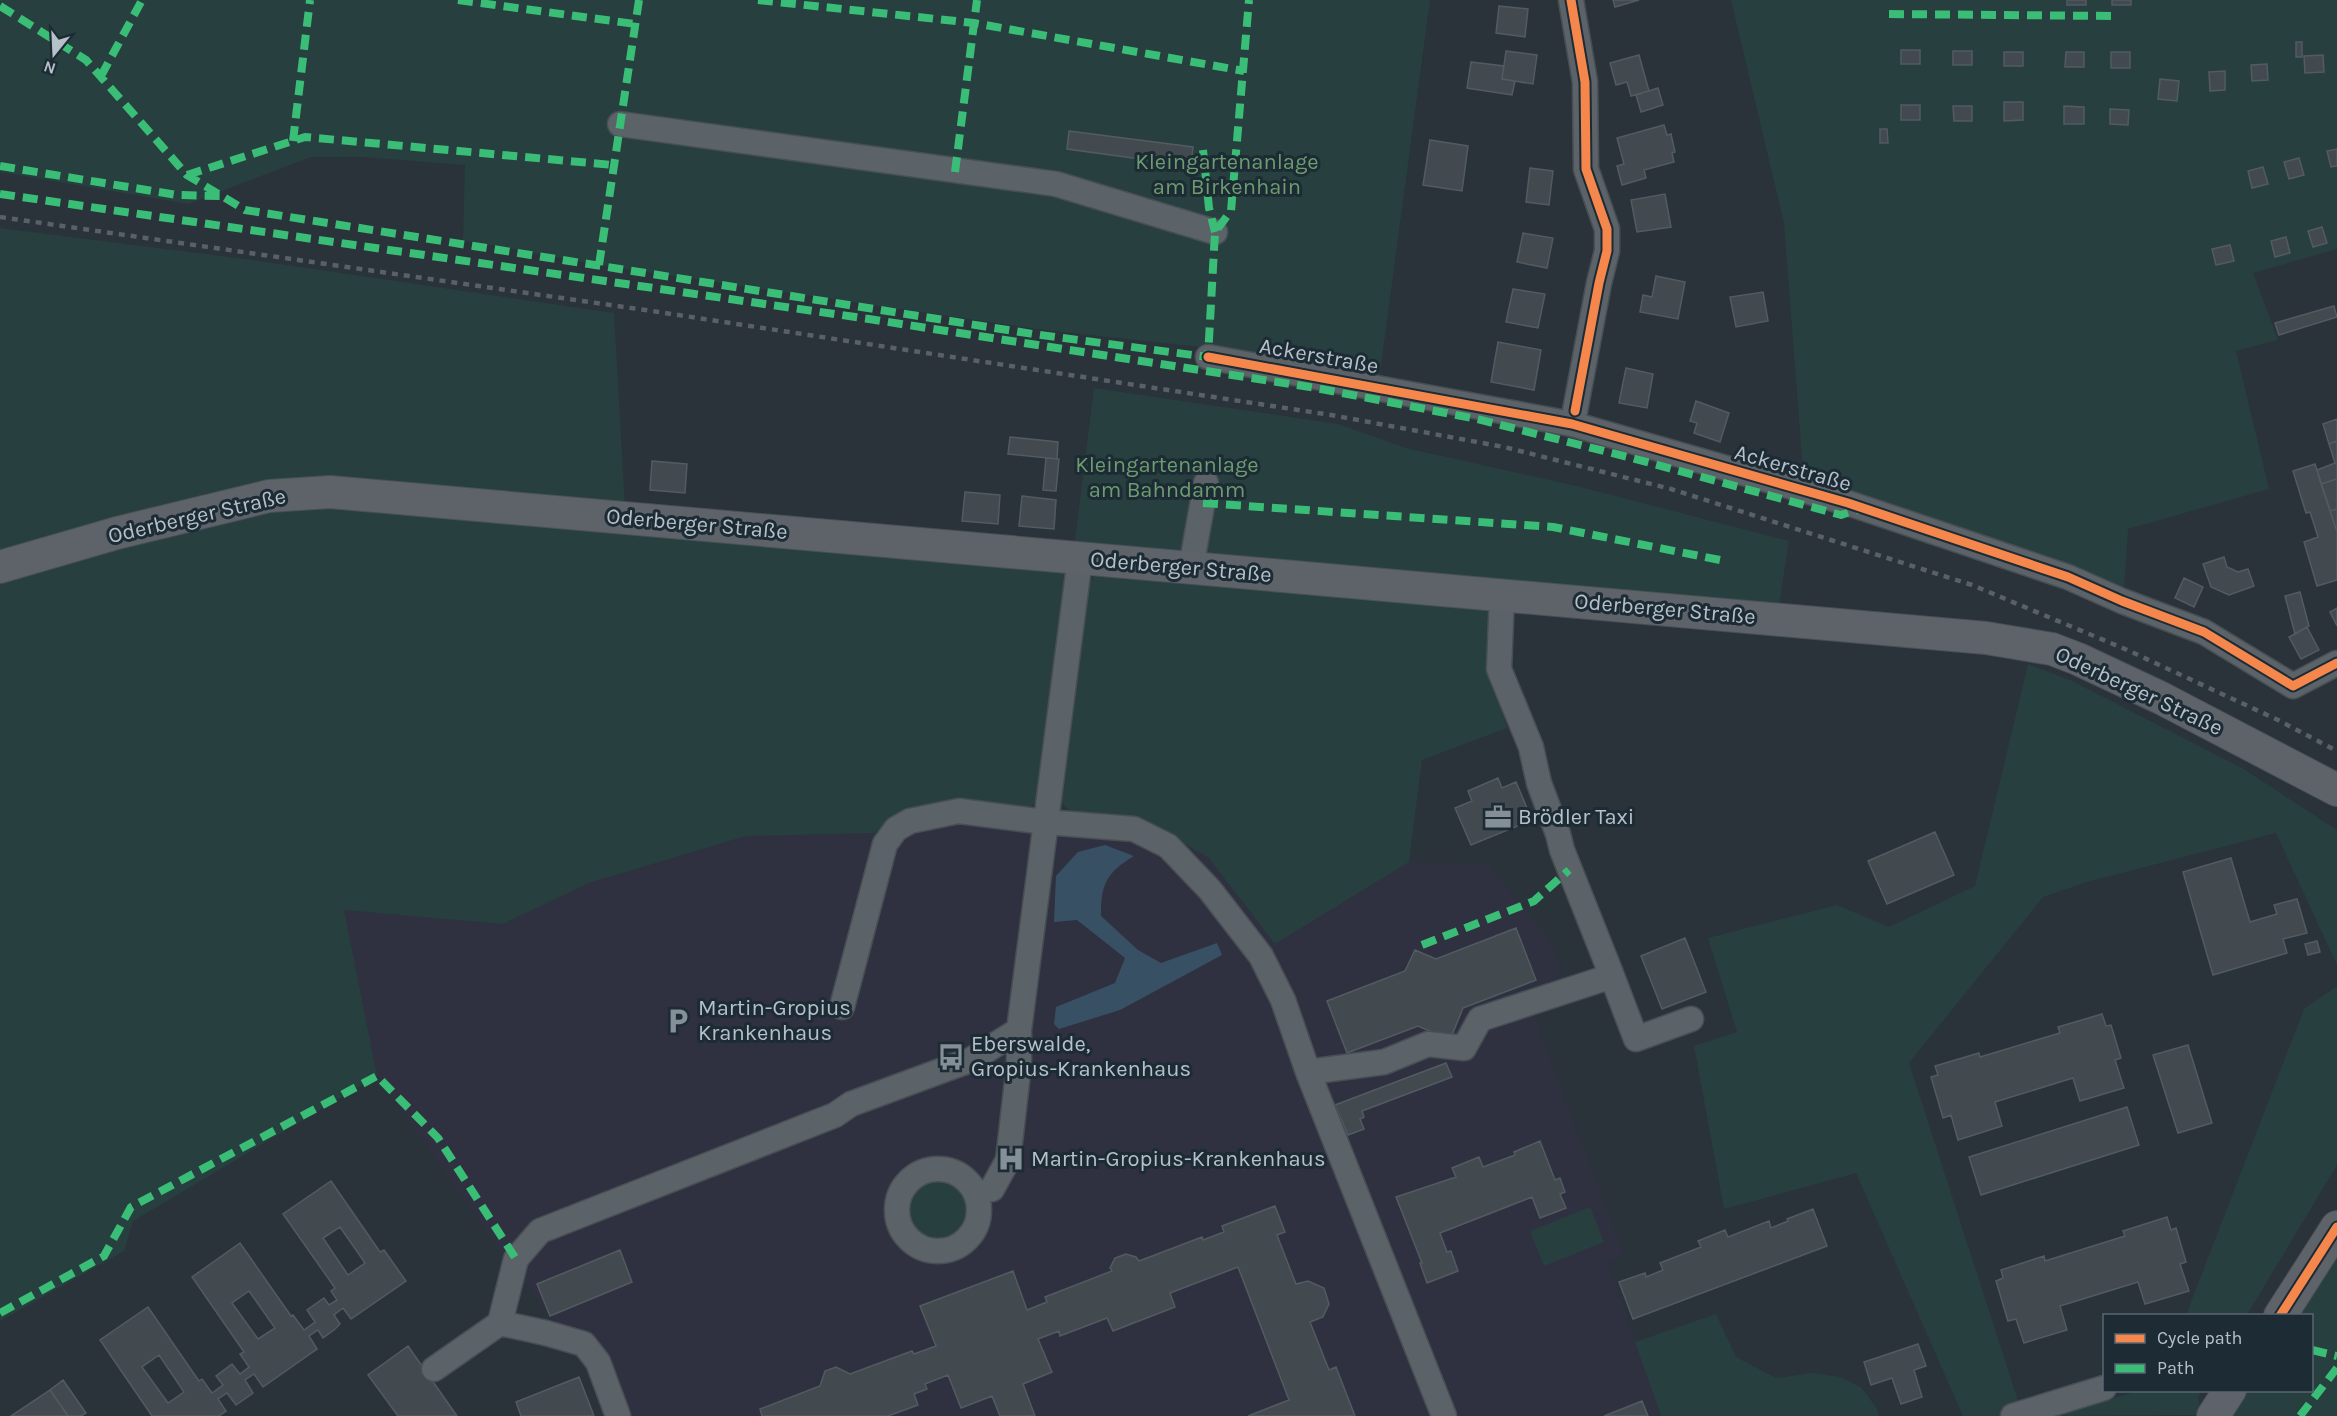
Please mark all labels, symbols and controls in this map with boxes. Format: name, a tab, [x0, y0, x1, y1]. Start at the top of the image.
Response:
north arrow	[24, 24, 84, 84]
text: N	[41, 57, 58, 79]
park label: Kleingartenanlage am Birkenhain	[1135, 149, 1319, 200]
street label: Ackerstraße	[1257, 333, 1381, 379]
street label: Ackerstraße	[1732, 439, 1854, 497]
park label: Kleingartenanlage am Bahndamm	[1075, 452, 1259, 503]
street label: Oderberger Straße	[106, 483, 288, 549]
street label: Oderberger Straße	[605, 503, 789, 545]
street label: Oderberger Straße	[1089, 546, 1273, 588]
street label: Oderberger Straße	[1573, 588, 1757, 630]
street label: Oderberger Straße	[2051, 641, 2227, 741]
office icon: Brödler Taxi	[1483, 802, 1513, 832]
place label: Brödler Taxi	[1518, 804, 1634, 830]
place label: Martin-Gropius Krankenhaus	[698, 995, 851, 1046]
parking icon: Martin-Gropius Krankenhaus	[663, 1006, 693, 1036]
place label: Eberswalde, Gropius-Krankenhaus	[971, 1031, 1191, 1082]
bus stop icon: Eberswalde, Gropius-Krankenhaus	[936, 1042, 966, 1072]
hospital icon: Martin-Gropius-Krankenhaus	[996, 1144, 1026, 1174]
place label: Martin-Gropius-Krankenhaus	[1031, 1146, 1326, 1172]
legend	[2103, 1314, 2313, 1392]
text: Cycle path	[2157, 1327, 2242, 1349]
text: Path	[2157, 1357, 2195, 1379]

